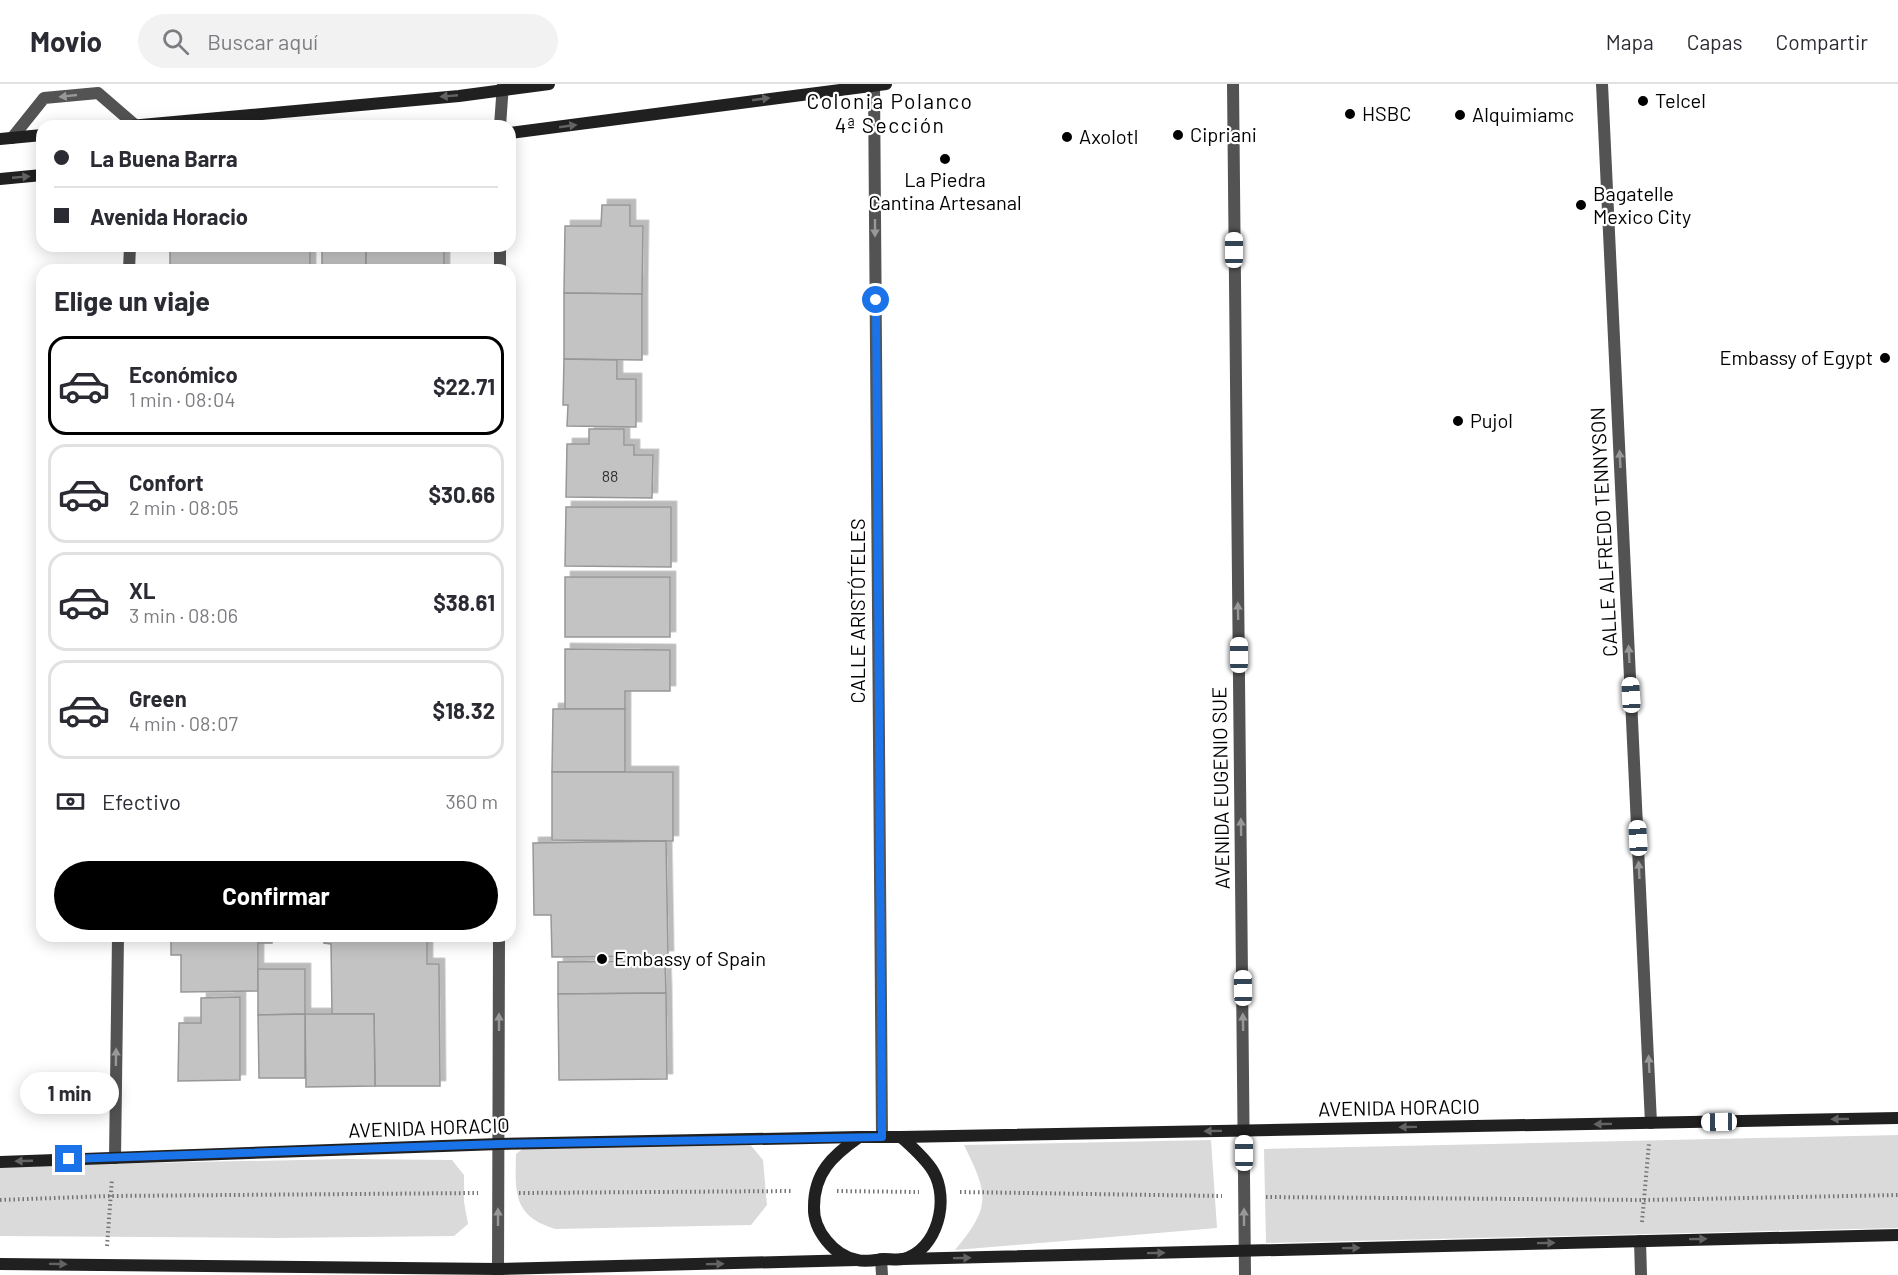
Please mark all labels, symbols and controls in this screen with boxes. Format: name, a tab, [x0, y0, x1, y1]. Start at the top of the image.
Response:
search box	[138, 14, 558, 68]
text: Movio	[30, 24, 102, 58]
icon: search	[159, 25, 192, 58]
text: Buscar aquí	[207, 28, 318, 54]
text: Mapa	[1606, 29, 1654, 54]
text: Capas	[1687, 29, 1743, 54]
text: Compartir	[1776, 29, 1868, 54]
district label: Colonia Polanco 4ª Sección	[806, 88, 974, 137]
place label: Telcel	[1655, 88, 1706, 112]
one-way arrow	[58, 91, 77, 101]
one-way arrow	[440, 91, 459, 101]
marker: Telcel	[1636, 94, 1650, 108]
one-way arrow	[752, 95, 771, 104]
place label: HSBC	[1362, 101, 1411, 125]
place label: Alquimiamc	[1472, 102, 1574, 126]
marker: HSBC	[1343, 107, 1357, 121]
marker: Alquimiamc	[1453, 108, 1467, 122]
one-way arrow	[559, 121, 578, 131]
place label: Cipriani	[1190, 122, 1257, 146]
place label: Axolotl	[1079, 124, 1138, 148]
marker: Cipriani	[1171, 128, 1185, 142]
marker: Axolotl	[1060, 130, 1074, 144]
text: La Buena Barra	[90, 145, 238, 171]
marker: La Piedra Cantina Artesanal	[938, 152, 952, 166]
place label: La Piedra Cantina Artesanal	[869, 167, 1021, 214]
one-way arrow	[12, 172, 31, 182]
place label: Bagatelle Mexico City	[1593, 181, 1691, 228]
marker: Bagatelle Mexico City	[1574, 198, 1588, 212]
text: Avenida Horacio	[90, 203, 248, 229]
one-way arrow	[870, 218, 880, 237]
car	[1225, 232, 1243, 268]
text: Elige un viaje	[54, 284, 210, 316]
route start	[862, 286, 889, 313]
place label: Embassy of Egypt	[1719, 345, 1873, 369]
marker: Embassy of Egypt	[1878, 351, 1892, 365]
icon: car	[57, 359, 111, 413]
text: Económico	[129, 361, 238, 387]
text: $22.71	[433, 373, 495, 399]
text: 1 min · 08:04	[129, 387, 235, 411]
street label: CALLE ALFREDO TENNYSON	[1584, 407, 1622, 658]
place label: Pujol	[1470, 408, 1513, 432]
marker: Pujol	[1451, 414, 1465, 428]
one-way arrow	[1615, 450, 1624, 469]
house number: 88	[602, 466, 618, 485]
icon: car	[57, 467, 111, 521]
text: Confort	[129, 469, 204, 495]
text: $30.66	[428, 481, 495, 507]
text: 2 min · 08:05	[129, 495, 238, 519]
street label: CALLE ARISTÓTELES	[845, 518, 869, 704]
icon: car	[57, 575, 111, 629]
text: XL	[129, 577, 155, 603]
text: $38.61	[433, 589, 495, 615]
one-way arrow	[1234, 601, 1243, 620]
text: 3 min · 08:06	[129, 603, 238, 627]
car	[1230, 637, 1248, 673]
one-way arrow	[1625, 644, 1634, 663]
car	[1621, 677, 1641, 713]
icon: car	[57, 683, 111, 737]
text: Green	[129, 685, 187, 711]
street label: AVENIDA EUGENIO SUE	[1206, 687, 1234, 889]
text: $18.32	[433, 697, 495, 723]
text: 4 min · 08:07	[129, 711, 238, 735]
icon: cash	[54, 785, 87, 818]
text: Efectivo	[102, 788, 181, 814]
text: 360 m	[446, 789, 498, 813]
one-way arrow	[1236, 817, 1246, 836]
car	[1628, 820, 1648, 856]
one-way arrow	[1635, 860, 1644, 879]
button: Confirmar	[54, 861, 498, 930]
place label: Embassy of Spain	[614, 946, 766, 970]
marker: Embassy of Spain	[595, 952, 609, 966]
car	[1234, 970, 1252, 1006]
one-way arrow	[494, 1012, 504, 1031]
one-way arrow	[1238, 1012, 1248, 1031]
one-way arrow	[112, 1048, 121, 1067]
one-way arrow	[1644, 1055, 1653, 1074]
callout: 1 min	[20, 1072, 118, 1114]
text: 1 min	[48, 1081, 91, 1105]
street label: AVENIDA HORACIO	[1318, 1094, 1480, 1120]
street label: AVENIDA HORACIO	[348, 1112, 510, 1142]
car	[1701, 1113, 1737, 1131]
one-way arrow	[1830, 1115, 1849, 1124]
one-way arrow	[1593, 1119, 1612, 1129]
one-way arrow	[1398, 1123, 1417, 1132]
one-way arrow	[1203, 1126, 1222, 1136]
car	[1235, 1135, 1253, 1171]
route end	[55, 1145, 82, 1172]
one-way arrow	[14, 1156, 33, 1166]
one-way arrow	[493, 1207, 503, 1226]
one-way arrow	[1239, 1207, 1249, 1226]
one-way arrow	[1689, 1235, 1708, 1244]
one-way arrow	[1537, 1238, 1556, 1248]
one-way arrow	[1342, 1243, 1361, 1253]
one-way arrow	[1147, 1248, 1166, 1257]
one-way arrow	[952, 1253, 971, 1262]
one-way arrow	[49, 1259, 68, 1269]
one-way arrow	[706, 1259, 725, 1269]

